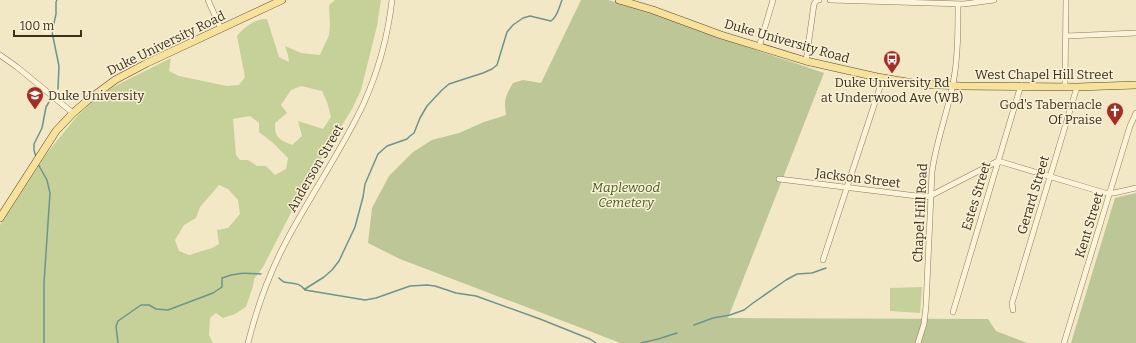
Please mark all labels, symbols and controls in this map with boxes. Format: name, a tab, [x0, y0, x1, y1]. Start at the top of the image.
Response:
street label: Duke University Road	[105, 8, 228, 78]
scale bar	[14, 12, 81, 38]
street label: Duke University Road	[723, 16, 852, 66]
text: 100 m	[20, 19, 55, 33]
bus stop icon: Duke University Rd at Underwood Ave (WB)	[882, 49, 902, 74]
street label: West Chapel Hill Street	[975, 67, 1113, 82]
place label: Duke University Rd at Underwood Ave (WB)	[821, 75, 963, 105]
school or university icon: Duke University	[25, 85, 45, 110]
place label: Duke University	[48, 88, 144, 103]
place label: God's Tabernacle Of Praise	[1000, 97, 1102, 127]
church icon: God's Tabernacle Of Praise	[1105, 101, 1125, 126]
street label: Anderson Street	[284, 121, 346, 215]
street label: Gerard Street	[1014, 154, 1052, 236]
street label: Estes Street	[958, 159, 994, 232]
street label: Chapel Hill Road	[910, 163, 930, 263]
street label: Jackson Street	[814, 165, 902, 191]
park label: Maplewood Cemetery	[592, 180, 661, 210]
street label: Kent Street	[1072, 190, 1106, 260]

